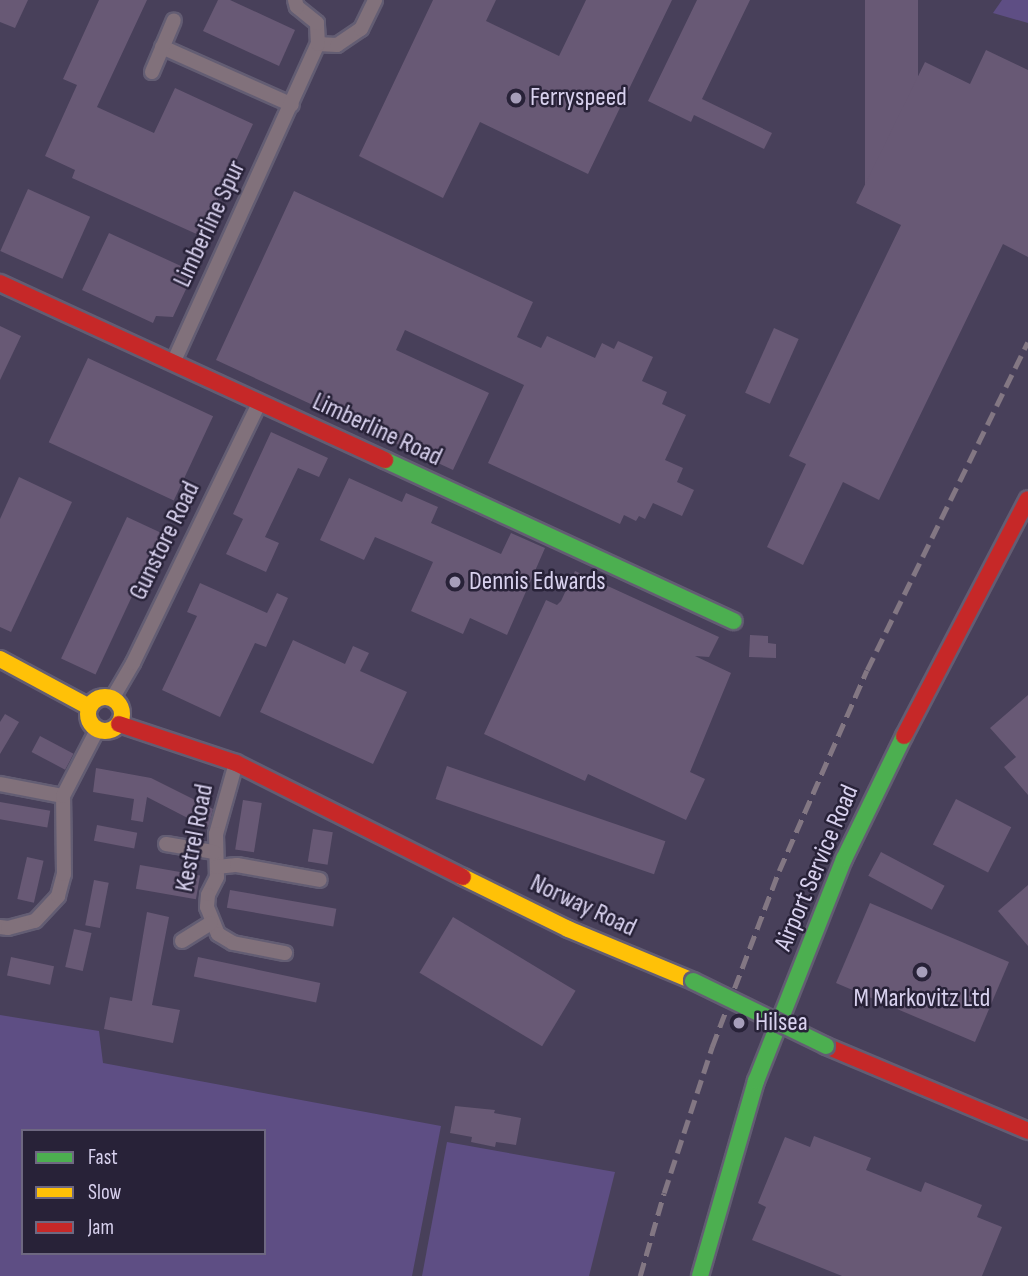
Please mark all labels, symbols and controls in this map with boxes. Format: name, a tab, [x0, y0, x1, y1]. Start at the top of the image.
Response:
place label: Ferryspeed	[530, 82, 627, 114]
marker: Ferryspeed	[508, 90, 524, 106]
street label: Limberline Spur	[167, 156, 253, 292]
street label: Limberline Road	[307, 386, 447, 474]
street label: Gunstore Road	[123, 477, 207, 605]
place label: Dennis Edwards	[469, 566, 606, 598]
marker: Dennis Edwards	[447, 574, 463, 590]
street label: Airport Service Road	[768, 780, 866, 956]
street label: Kestrel Road	[169, 782, 221, 894]
street label: Norway Road	[525, 868, 641, 944]
marker: M Markovitz Ltd	[914, 964, 930, 980]
place label: M Markovitz Ltd	[854, 983, 990, 1015]
place label: Hilsea	[755, 1007, 808, 1039]
marker: Hilsea	[729, 1013, 749, 1033]
legend	[21, 1129, 266, 1255]
text: Fast	[88, 1145, 118, 1170]
text: Slow	[88, 1180, 121, 1205]
text: Jam	[88, 1215, 114, 1240]

